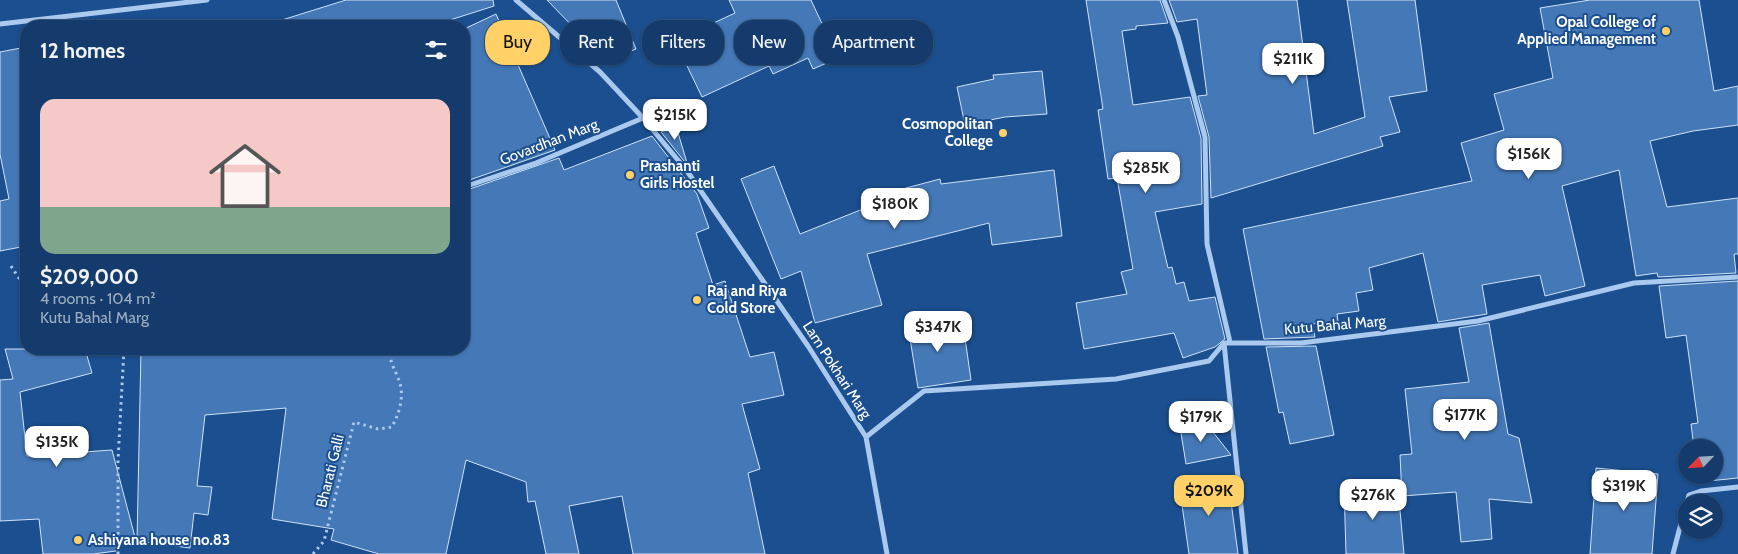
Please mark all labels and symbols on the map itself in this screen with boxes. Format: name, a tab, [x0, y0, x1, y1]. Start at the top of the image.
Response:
place label: Opal College of Applied Management	[1517, 13, 1656, 48]
marker: Opal College of Applied Management	[1660, 25, 1672, 37]
pin: $211K	[1258, 42, 1328, 85]
pin: $215K	[640, 98, 710, 141]
street label: Govardhan Marg	[497, 115, 601, 169]
place label: Cosmopolitan College	[902, 115, 993, 150]
marker: Cosmopolitan College	[997, 127, 1009, 139]
pin: $156K	[1494, 138, 1564, 180]
pin: $285K	[1111, 152, 1181, 194]
place label: Prashanti Girls Hostel	[640, 157, 715, 192]
marker: Prashanti Girls Hostel	[624, 169, 636, 181]
pin: $180K	[860, 188, 930, 230]
place label: Raj and Riya Cold Store	[707, 282, 787, 317]
marker: Raj and Riya Cold Store	[691, 294, 703, 306]
pin: $347K	[903, 310, 973, 353]
street label: Kutu Bahal Marg	[1283, 312, 1387, 338]
street label: Lam Pokhari Marg	[799, 318, 876, 423]
pin: $177K	[1430, 398, 1500, 441]
pin: $179K	[1166, 400, 1236, 443]
pin: $135K	[22, 426, 92, 468]
street label: Bharati Galli	[312, 432, 348, 510]
north arrow	[1678, 439, 1722, 484]
pin: $319K	[1589, 470, 1659, 512]
pin: $209K	[1174, 474, 1244, 517]
pin: $276K	[1338, 478, 1408, 521]
place label: Ashiyana house no.83	[88, 531, 230, 549]
marker: Ashiyana house no.83	[72, 534, 84, 546]

